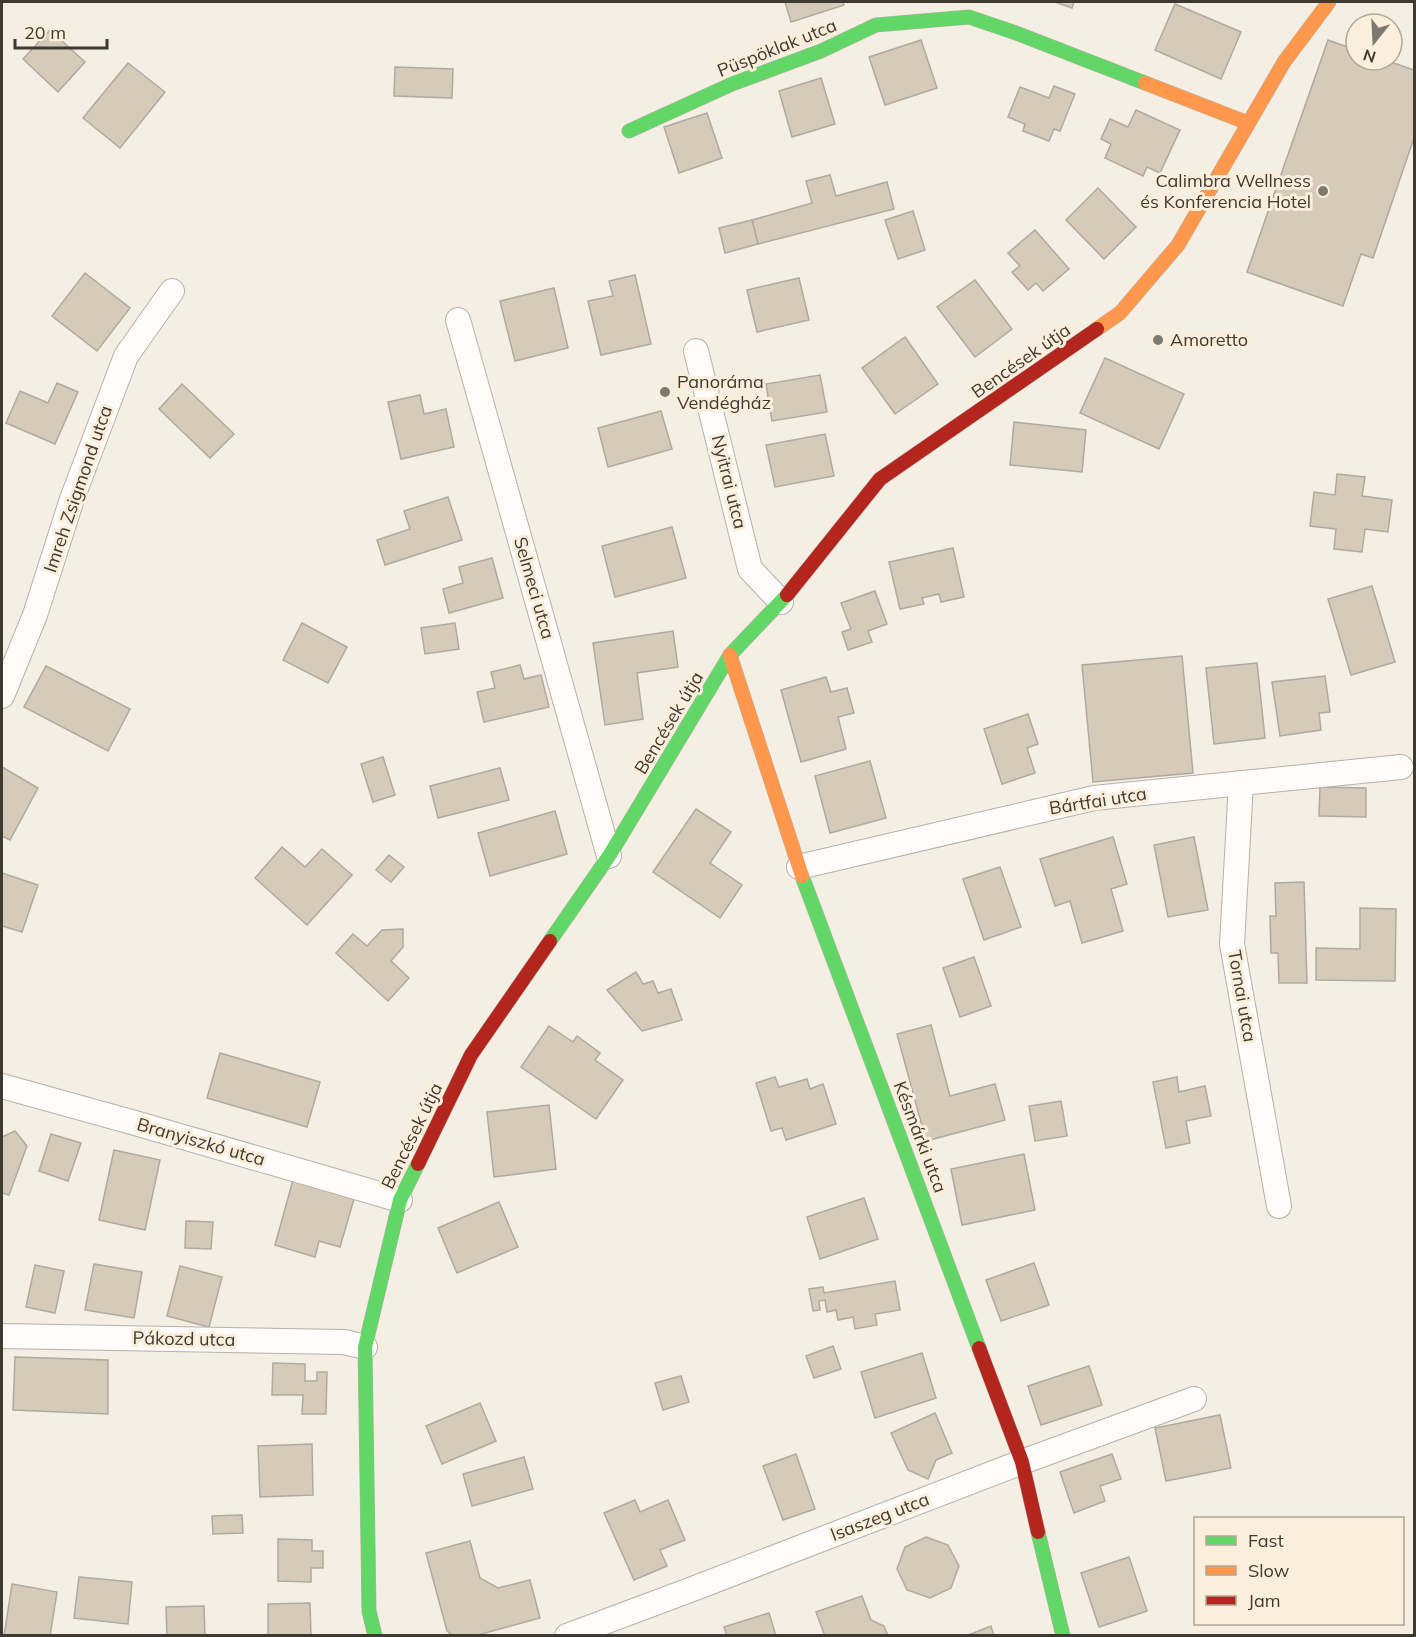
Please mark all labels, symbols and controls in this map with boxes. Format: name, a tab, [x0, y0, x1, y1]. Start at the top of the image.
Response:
scale bar	[15, 12, 106, 50]
north arrow	[1344, 12, 1404, 72]
street label: Püspöklak utca	[714, 13, 840, 82]
text: 20 m	[24, 21, 66, 44]
text: N	[1361, 45, 1378, 68]
place label: Calimbra Wellness és Konferencia Hotel	[1140, 169, 1311, 213]
marker: Calimbra Wellness és Konferencia Hotel	[1316, 184, 1330, 198]
street label: Bencések útja	[967, 318, 1075, 403]
place label: Amoretto	[1170, 328, 1248, 351]
marker: Amoretto	[1151, 333, 1165, 347]
place label: Panoráma Vendégház	[677, 370, 771, 414]
marker: Panoráma Vendégház	[658, 385, 672, 399]
street label: Imreh Zsigmond utca	[38, 402, 117, 575]
street label: Nyitrai utca	[707, 433, 752, 531]
street label: Selmeci utca	[509, 534, 560, 642]
street label: Bencések útja	[629, 667, 708, 778]
street label: Bártfai utca	[1048, 781, 1148, 820]
street label: Tornai utca	[1223, 948, 1262, 1044]
street label: Késmárki utca	[889, 1078, 952, 1196]
street label: Bencések útja	[376, 1079, 447, 1193]
street label: Branyiszkó utca	[134, 1112, 268, 1171]
street label: Pákozd utca	[133, 1326, 236, 1351]
street label: Isaszeg utca	[827, 1487, 932, 1546]
legend	[1194, 1517, 1404, 1625]
text: Fast	[1248, 1529, 1284, 1552]
text: Slow	[1248, 1559, 1290, 1582]
text: Jam	[1248, 1589, 1281, 1612]

